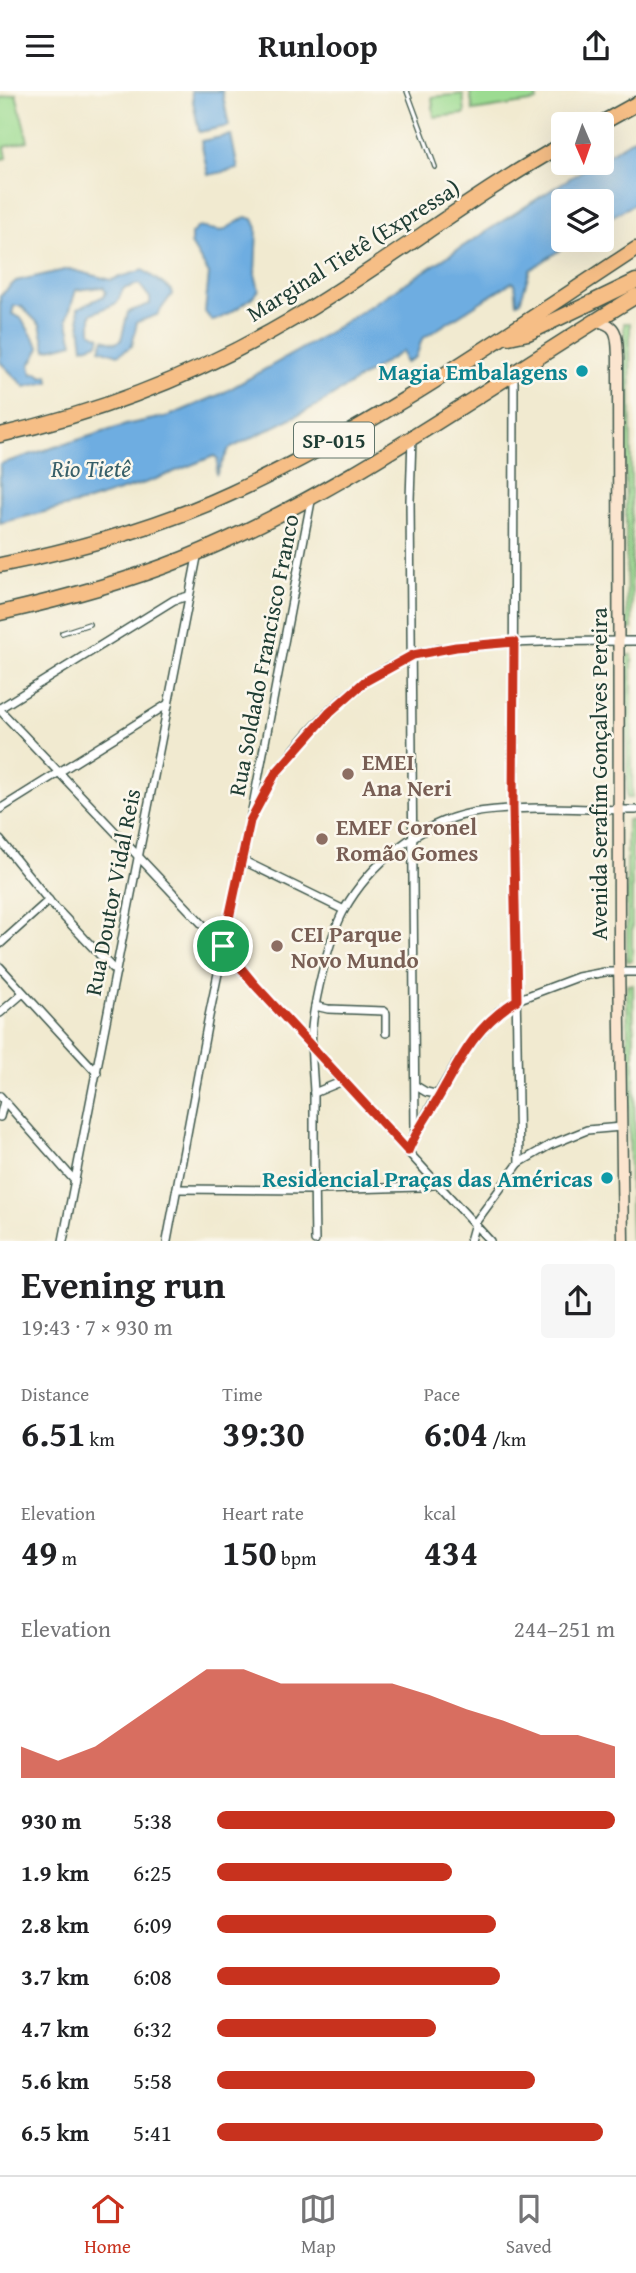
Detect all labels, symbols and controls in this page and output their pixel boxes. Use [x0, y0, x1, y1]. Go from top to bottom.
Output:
text: Runloop [258, 22, 378, 69]
icon: menu [21, 27, 59, 65]
icon: share [577, 27, 615, 65]
north arrow [551, 112, 614, 175]
map controls [551, 112, 614, 252]
street label: Marginal Tietê (Expressa) [240, 171, 466, 329]
button: layers [551, 189, 614, 252]
place label: Magia Embalagens [378, 355, 568, 388]
marker: Magia Embalagens [574, 363, 590, 379]
road number: SP-015 [294, 423, 374, 457]
water label: Rio Tietê [50, 451, 131, 486]
street label: Rua Soldado Francisco Franco [219, 511, 307, 799]
street label: Avenida Serafim Gonçalves Pereira [582, 607, 615, 941]
place label: EMEI Ana Neri [362, 745, 452, 804]
marker: EMEI Ana Neri [340, 766, 356, 782]
street label: Rua Doutor Vidal Reis [76, 786, 148, 998]
place label: EMEF Coronel Romão Gomes [336, 810, 479, 869]
marker: EMEF Coronel Romão Gomes [314, 831, 330, 847]
pin [193, 916, 253, 976]
place label: CEI Parque Novo Mundo [291, 917, 419, 976]
icon: arrive [204, 927, 242, 965]
marker: CEI Parque Novo Mundo [269, 938, 285, 954]
place label: Residencial Praças das Américas [262, 1162, 593, 1195]
marker: Residencial Praças das Américas [599, 1170, 615, 1186]
text: Evening run [21, 1256, 225, 1312]
button: share [541, 1264, 615, 1338]
text: 19:43 · 7 × 930 m [21, 1310, 173, 1343]
text: Distance [21, 1380, 89, 1408]
text: Time [222, 1380, 263, 1408]
text: Pace [424, 1380, 460, 1408]
text: 6.51 [21, 1408, 85, 1459]
text: 39:30 [222, 1408, 305, 1459]
text: 6:04 [424, 1408, 488, 1459]
text: km [85, 1425, 115, 1453]
text: /km [488, 1425, 526, 1453]
text: Elevation [21, 1499, 95, 1527]
text: Heart rate [222, 1499, 304, 1527]
text: kcal [424, 1499, 456, 1527]
text: 49 [21, 1527, 57, 1578]
text: 150 [222, 1527, 277, 1578]
text: 434 [424, 1527, 478, 1578]
text: m [57, 1544, 77, 1572]
text: bpm [277, 1544, 317, 1572]
text: Elevation [21, 1612, 111, 1645]
text: 244–251 m [514, 1612, 615, 1645]
text: 930 m [21, 1804, 82, 1837]
text: 5:38 [133, 1804, 172, 1837]
text: 1.9 km [21, 1856, 89, 1889]
text: 6:25 [133, 1856, 172, 1889]
text: 2.8 km [21, 1908, 89, 1941]
text: 6:09 [133, 1908, 172, 1941]
text: 3.7 km [21, 1960, 89, 1993]
text: 6:08 [133, 1960, 172, 1993]
text: 4.7 km [21, 2012, 89, 2045]
text: 6:32 [133, 2012, 172, 2045]
text: 5.6 km [21, 2064, 89, 2097]
text: 5:58 [133, 2064, 172, 2097]
text: 6.5 km [21, 2116, 89, 2149]
text: 5:41 [133, 2116, 172, 2149]
tab: Home [84, 2190, 131, 2260]
tab: Map [299, 2190, 337, 2260]
tab: Saved [506, 2190, 552, 2260]

